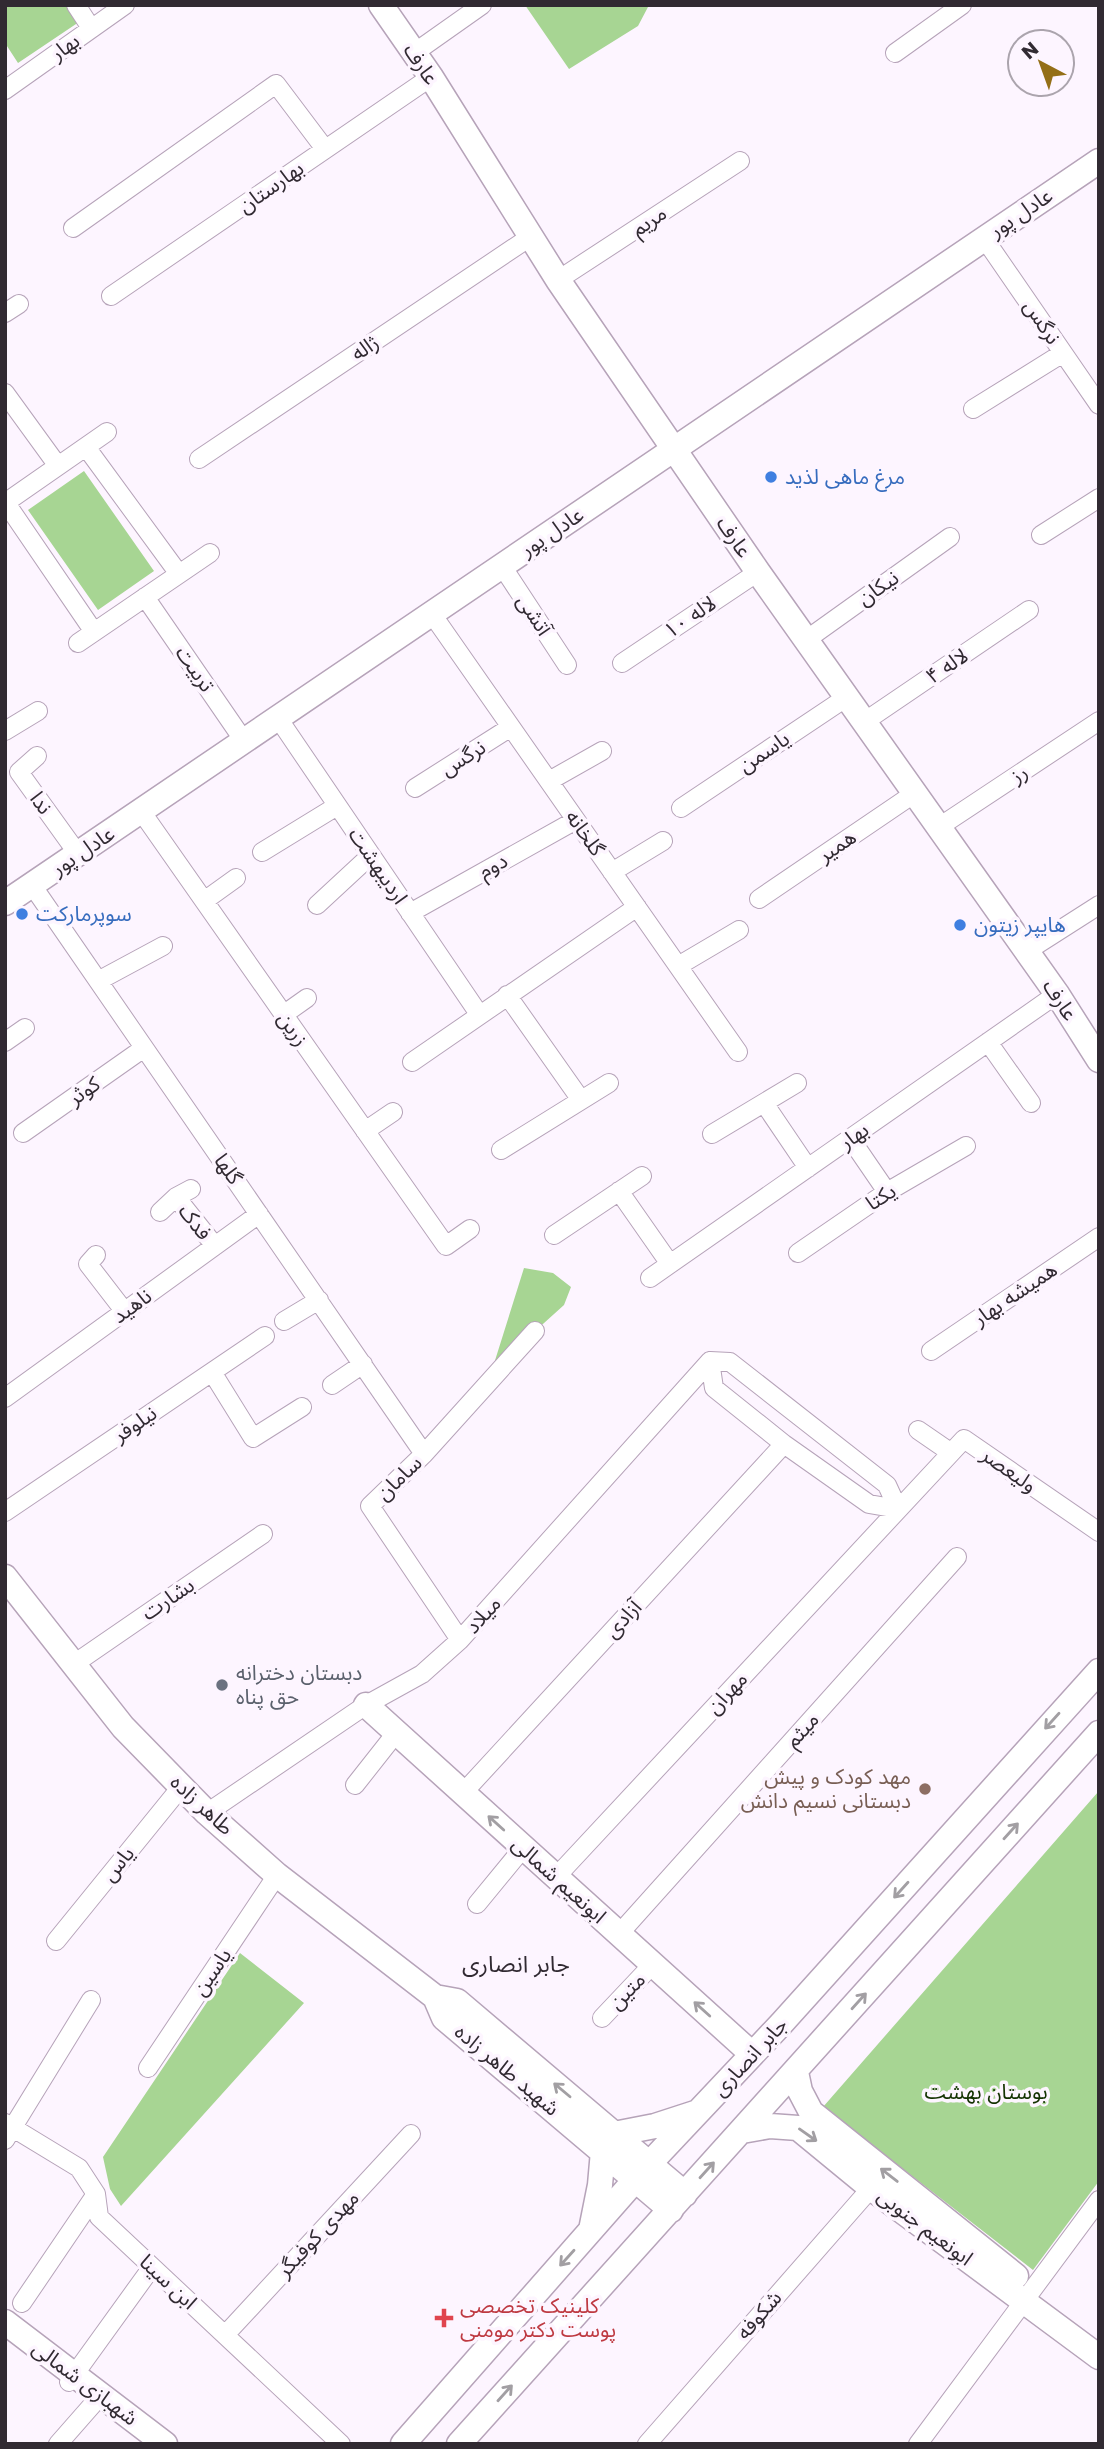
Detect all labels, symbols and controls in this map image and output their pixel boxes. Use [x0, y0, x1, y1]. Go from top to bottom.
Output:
street label: بهار [43, 26, 85, 68]
north arrow [1006, 28, 1076, 98]
text: N [1016, 36, 1044, 65]
street label: عارف [397, 37, 446, 90]
street label: بهارستان [232, 153, 309, 220]
street label: عادل پور [982, 181, 1058, 245]
street label: مریم [625, 198, 673, 244]
street label: نرگس [1017, 294, 1068, 350]
street label: ژاله [345, 328, 384, 367]
place label: مرغ ماهی لذید [785, 462, 905, 492]
marker: مرغ ماهی لذید [763, 469, 779, 485]
street label: عادل پور [513, 500, 589, 564]
street label: عارف [710, 510, 759, 563]
street label: نیکان [851, 563, 904, 612]
street label: آتشی [510, 588, 559, 642]
street label: لاله ۱۰ [658, 588, 722, 645]
street label: تربیت [169, 640, 222, 698]
street label: لاله ۴ [920, 641, 974, 690]
street label: یاسمن [732, 724, 795, 779]
street label: نرگس [435, 732, 491, 783]
street label: رز [1003, 757, 1033, 790]
street label: ندا [23, 785, 60, 820]
street label: گلخانه [559, 804, 612, 862]
street label: عادل پور [44, 819, 120, 883]
street label: اردیبهشت [342, 822, 415, 910]
street label: همیر [811, 822, 862, 869]
street label: دوم [473, 846, 514, 887]
place label: سوپرمارکت [36, 899, 132, 928]
marker: سوپرمارکت [14, 906, 30, 922]
place label: هایپر زیتون [974, 910, 1066, 939]
marker: هایپر زیتون [952, 917, 968, 933]
street label: عارف [1036, 973, 1085, 1026]
street label: زرین [271, 1005, 316, 1052]
street label: کوثر [61, 1069, 106, 1113]
street label: بهار [832, 1115, 874, 1157]
street label: گلها [207, 1147, 250, 1190]
street label: یکتا [860, 1176, 902, 1217]
street label: فدک [172, 1197, 219, 1246]
street label: همیشه بهار [966, 1255, 1063, 1333]
street label: ناهید [106, 1281, 158, 1330]
street label: نیلوفر [106, 1398, 162, 1449]
street label: ولیعصر [975, 1439, 1043, 1499]
street label: سامان [369, 1448, 428, 1507]
street label: بشارت [135, 1570, 200, 1627]
street label: میلاد [458, 1590, 507, 1640]
street label: آزادی [597, 1592, 649, 1644]
place label: دبستان دخترانه حق پناه [236, 1658, 362, 1711]
street label: مهران [699, 1665, 754, 1720]
marker: دبستان دخترانه حق پناه [214, 1677, 230, 1693]
street label: میثم [778, 1706, 826, 1754]
one-way arrow [1044, 1712, 1061, 1729]
place label: مهد کودک و پیش دبستانی نسیم دانش [741, 1762, 911, 1816]
street label: طاهر زاده [164, 1768, 240, 1842]
marker: مهد کودک و پیش دبستانی نسیم دانش [917, 1781, 933, 1797]
one-way arrow [488, 1815, 506, 1831]
one-way arrow [1003, 1822, 1019, 1840]
street label: ابونعیم شمالی [505, 1829, 613, 1931]
street label: یاس [94, 1840, 141, 1887]
one-way arrow [892, 1881, 909, 1898]
street label: یاسین [185, 1942, 238, 2001]
district label: جابر انصاری [462, 1948, 570, 1980]
street label: متین [602, 1965, 652, 2016]
one-way arrow [851, 1992, 867, 2010]
one-way arrow [694, 2000, 711, 2017]
street label: جابر انصاری [705, 2011, 794, 2103]
street label: شهید طاهر زاده [449, 2017, 566, 2122]
park label: بوستان بهشت [924, 2077, 1048, 2106]
one-way arrow [554, 2082, 572, 2098]
one-way arrow [798, 2128, 817, 2142]
one-way arrow [699, 2161, 715, 2179]
one-way arrow [881, 2167, 899, 2182]
street label: ابونعیم جنوبی [871, 2181, 979, 2273]
street label: مهدی کوفیگر [269, 2184, 365, 2284]
street label: ابن سینا [133, 2247, 204, 2316]
one-way arrow [559, 2249, 575, 2267]
street label: شکوفه [729, 2284, 788, 2346]
place label: کلینیک تخصصی پوست دکتر مومنی [460, 2291, 616, 2344]
marker: کلینیک تخصصی پوست دکتر مومنی [434, 2308, 454, 2328]
street label: شهبازی شمالی [27, 2333, 144, 2432]
one-way arrow [497, 2384, 513, 2402]

